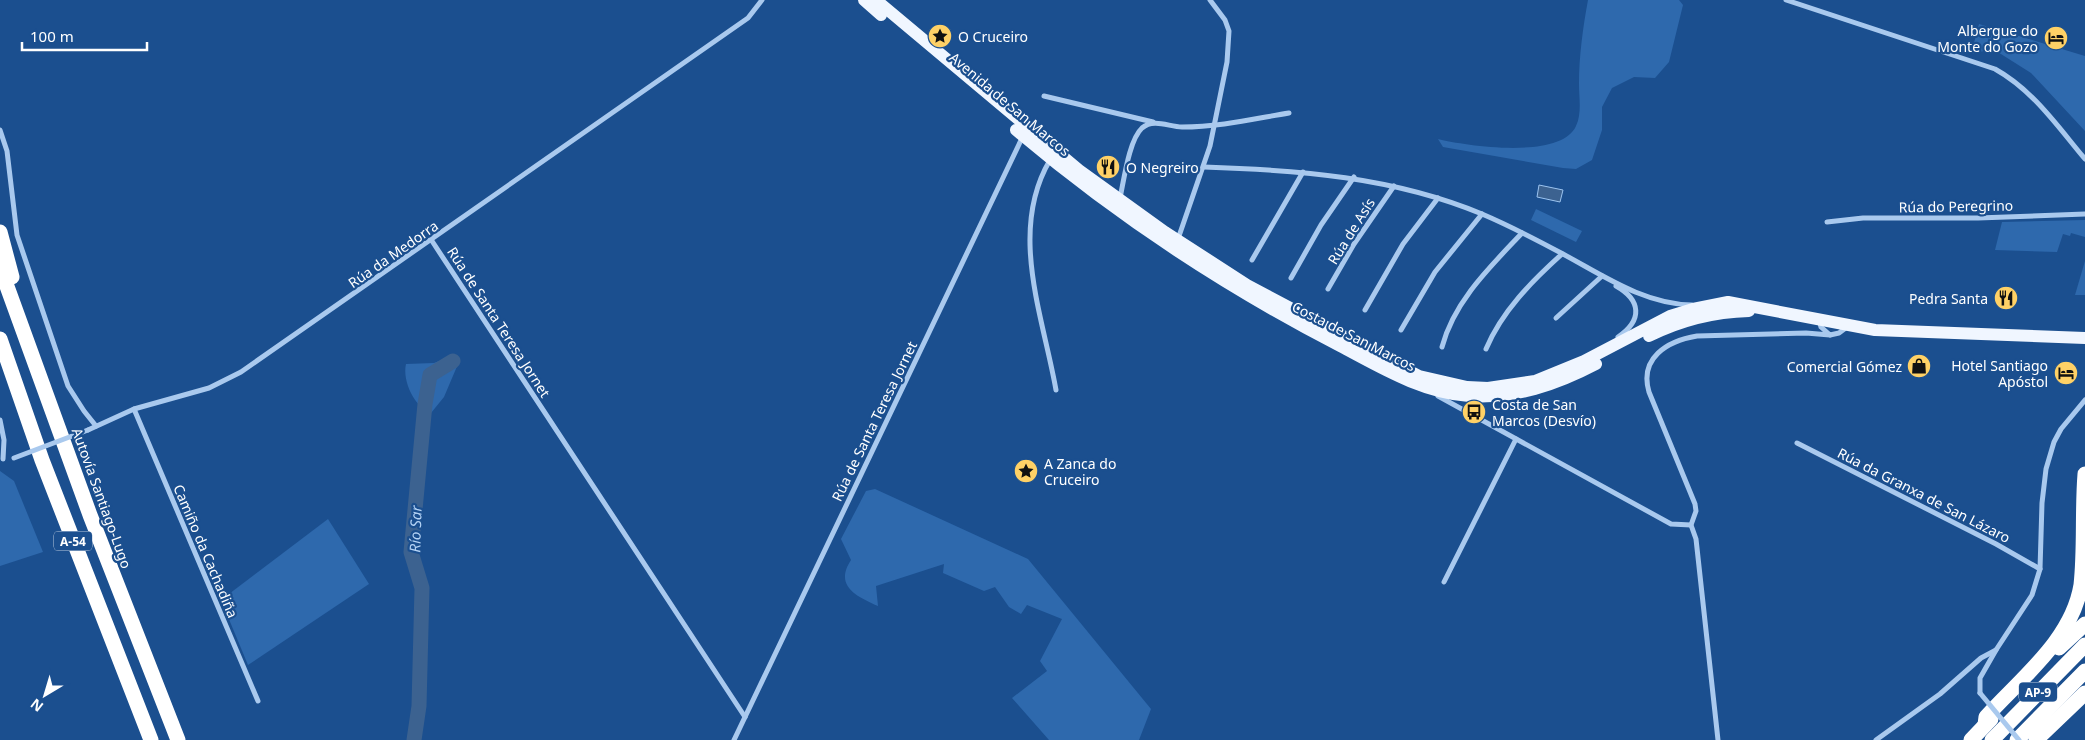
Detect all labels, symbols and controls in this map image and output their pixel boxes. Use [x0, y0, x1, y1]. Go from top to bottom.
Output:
scale bar [22, 20, 148, 52]
place label: Albergue do Monte do Gozo [1937, 21, 2038, 56]
place icon: O Cruceiro [927, 23, 953, 49]
hotel icon: Albergue do Monte do Gozo [2043, 25, 2069, 51]
text: 100 m [30, 26, 74, 46]
place label: O Cruceiro [958, 27, 1028, 46]
street label: Avenida de San Marcos [946, 48, 1075, 160]
restaurant icon: O Negreiro [1095, 154, 1121, 180]
place label: O Negreiro [1126, 158, 1199, 177]
street label: Rúa de Asís [1323, 194, 1379, 268]
street label: Rúa do Peregrino [1899, 196, 2013, 216]
street label: Rúa da Medorra [344, 216, 442, 292]
street label: Rúa de Santa Teresa Jornet [443, 243, 555, 401]
restaurant icon: Pedra Santa [1993, 285, 2019, 311]
place label: Pedra Santa [1909, 289, 1988, 308]
street label: Costa de San Marcos [1289, 297, 1419, 376]
street label: Rúa de Santa Teresa Jornet [827, 338, 921, 504]
shop icon: Comercial Gómez [1906, 353, 1932, 379]
place label: Hotel Santiago Apóstol [1951, 356, 2048, 391]
place label: Comercial Gómez [1787, 357, 1902, 376]
hotel icon: Hotel Santiago Apóstol [2053, 360, 2079, 386]
place label: Costa de San Marcos (Desvío) [1492, 395, 1596, 430]
bus stop icon: Costa de San Marcos (Desvío) [1461, 399, 1487, 425]
street label: Autovía Santiago-Lugo [68, 425, 136, 571]
street label: Rúa da Granxa de San Lázaro [1834, 443, 2014, 547]
place label: A Zanca do Cruceiro [1044, 454, 1116, 489]
place icon: A Zanca do Cruceiro [1013, 458, 1039, 484]
street label: Camiño da Cachadiña [169, 482, 243, 620]
water label: Río Sar [404, 504, 426, 553]
road number: A-54 [54, 532, 92, 550]
north arrow [20, 670, 70, 720]
road number: AP-9 [2019, 682, 2057, 702]
text: N [26, 695, 47, 717]

